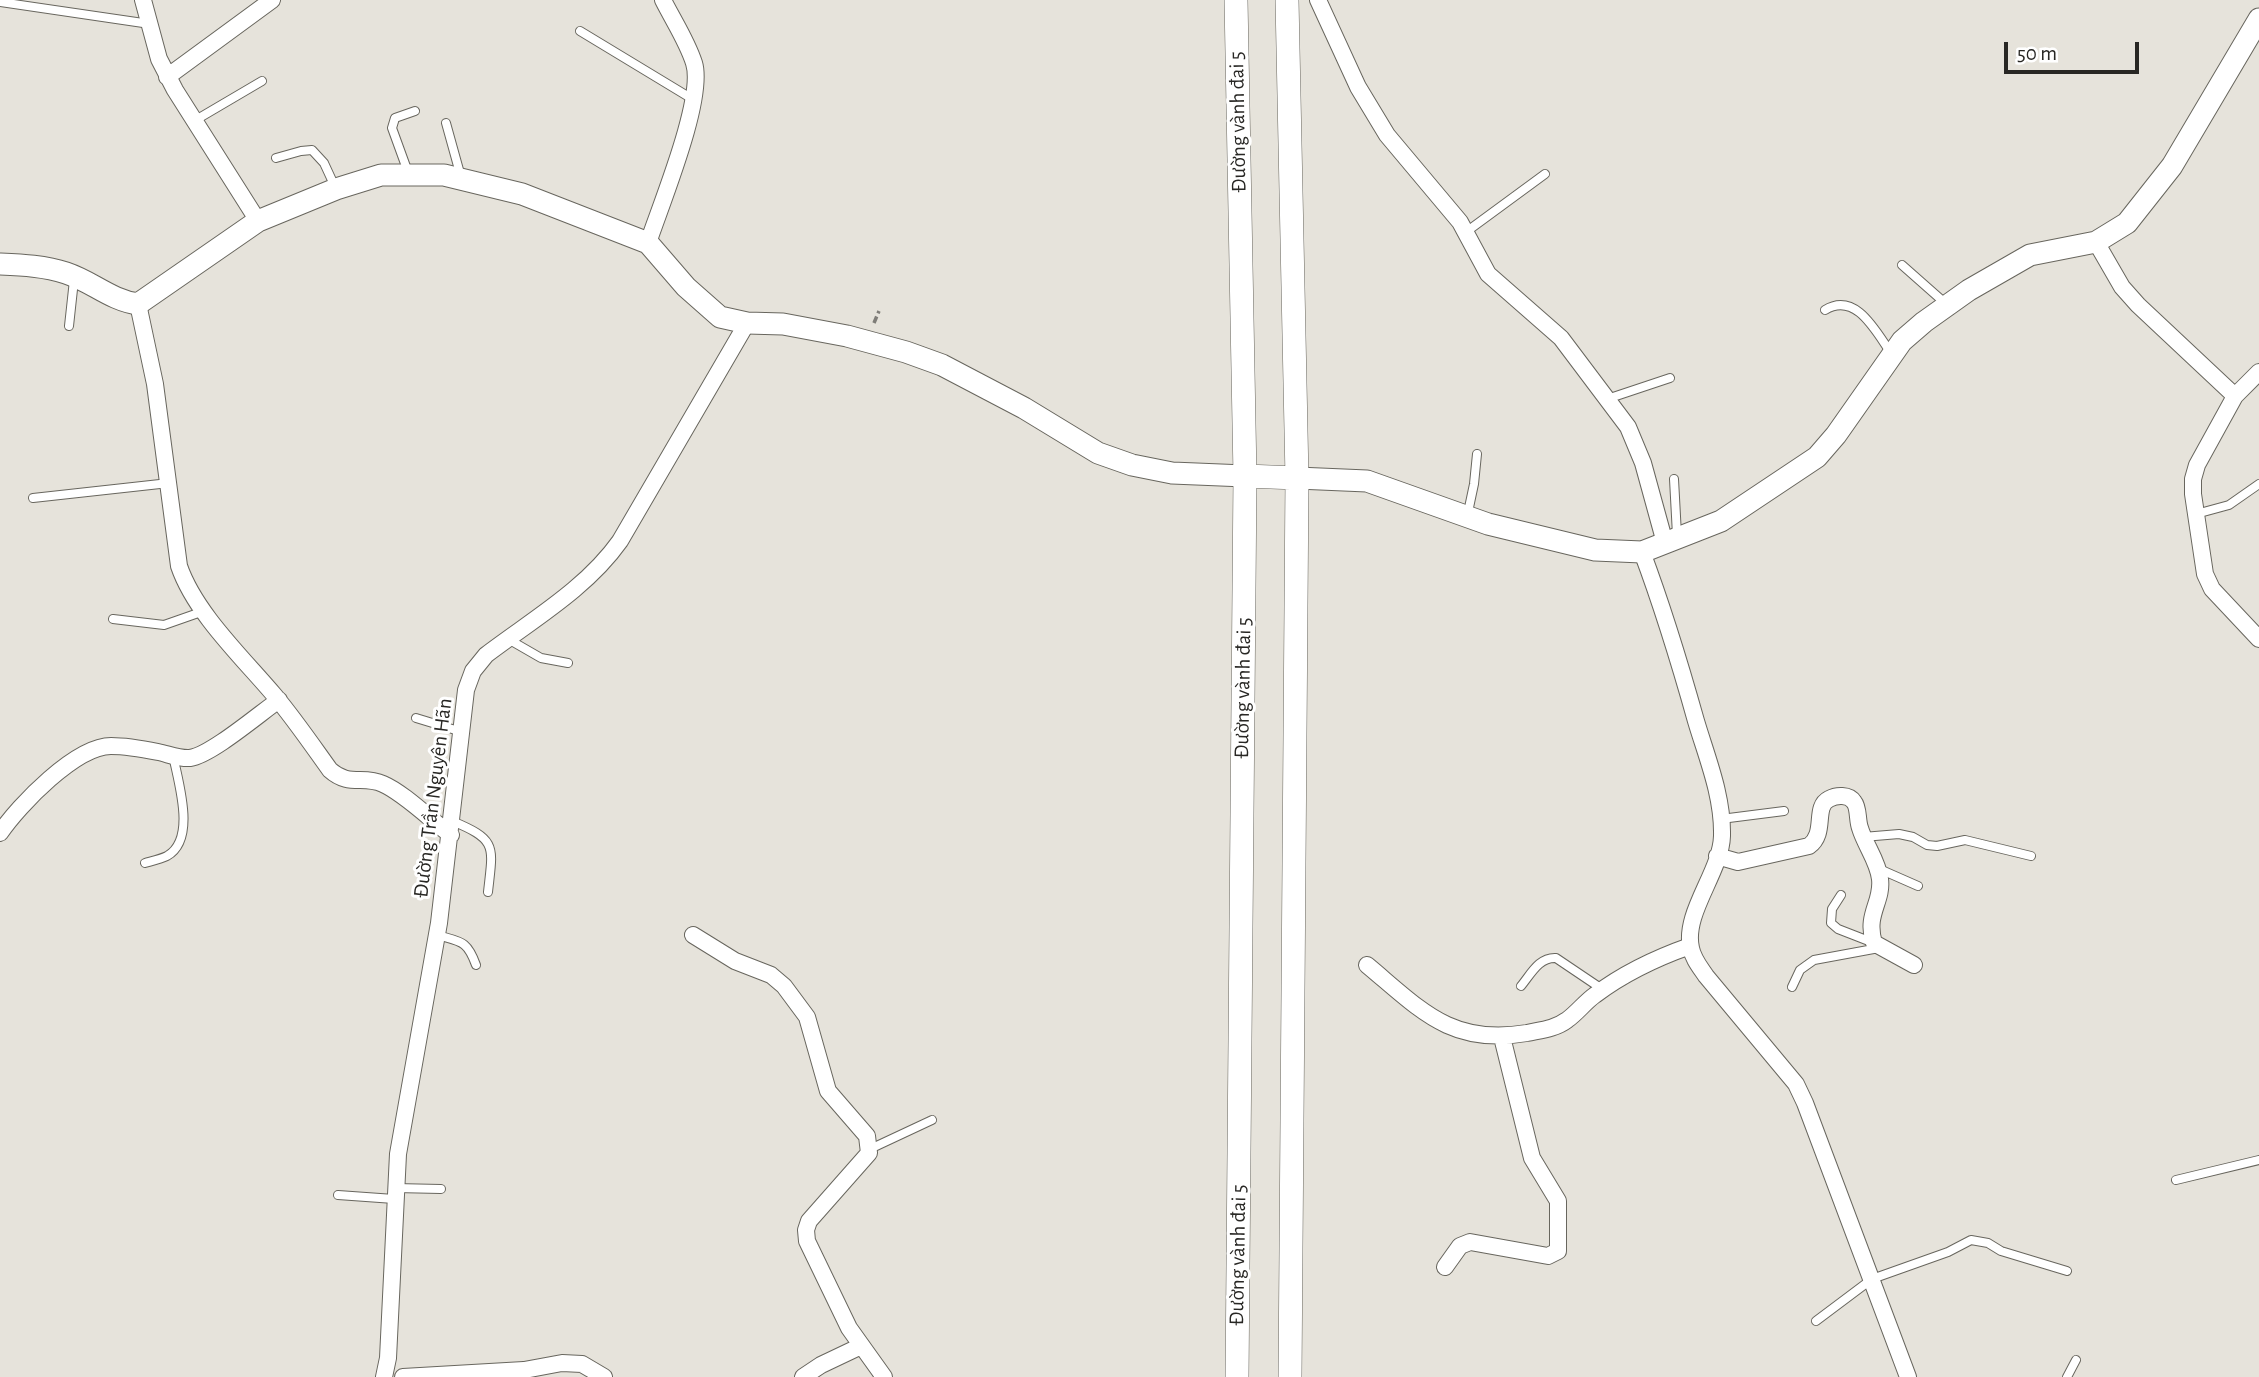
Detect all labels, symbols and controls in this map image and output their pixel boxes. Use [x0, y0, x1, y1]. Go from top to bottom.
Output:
scale bar [2007, 28, 2142, 72]
text: 50 m [2017, 43, 2057, 64]
street label: Đường vành đai 5 [1224, 51, 1252, 193]
street label: Đường vành đai 5 [1229, 617, 1257, 759]
street label: Đường Trần Nguyên Hãn [408, 697, 458, 899]
street label: Đường vành đai 5 [1224, 1184, 1252, 1326]

